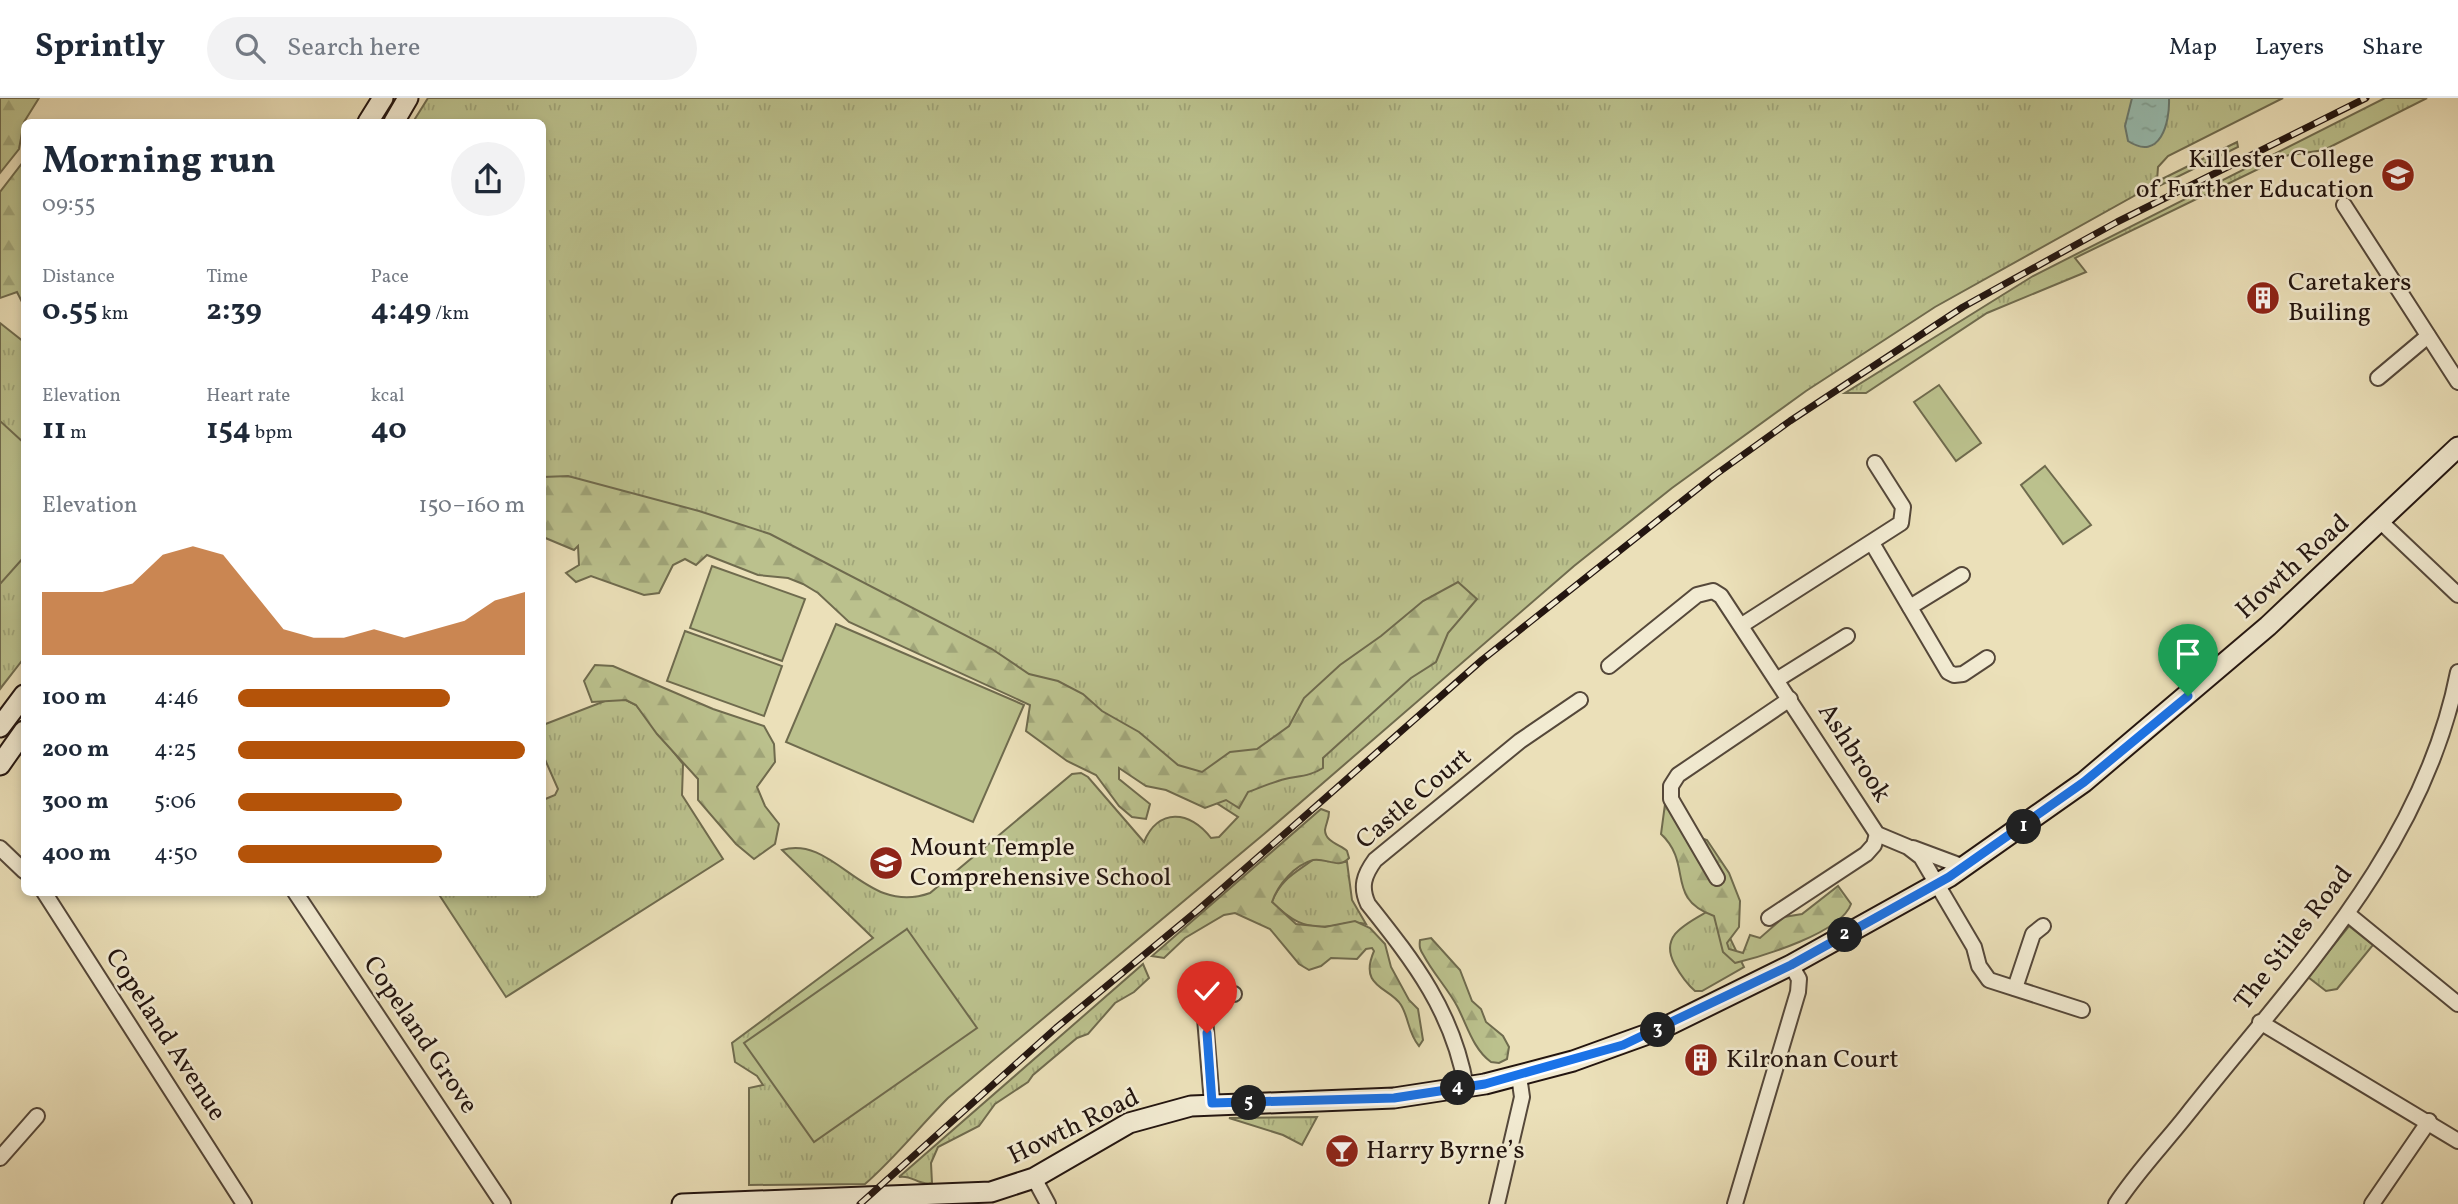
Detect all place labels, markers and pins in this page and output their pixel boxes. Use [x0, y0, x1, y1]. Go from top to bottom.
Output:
place label: Killester College of Further Education [2136, 142, 2374, 208]
school or university icon: Killester College of Further Education [2379, 156, 2417, 194]
place label: Caretakers Builing [2288, 265, 2411, 331]
building icon: Caretakers Builing [2244, 279, 2282, 317]
pin [2158, 624, 2218, 696]
pin: 1 [2007, 810, 2042, 844]
place label: Mount Temple Comprehensive School [910, 830, 1171, 896]
school or university icon: Mount Temple Comprehensive School [867, 844, 905, 882]
pin: 2 [1828, 918, 1862, 952]
pin [1177, 961, 1237, 1033]
pin: 3 [1640, 1012, 1676, 1048]
building icon: Kilronan Court [1682, 1041, 1720, 1079]
place label: Kilronan Court [1726, 1042, 1899, 1078]
pin: 4 [1440, 1070, 1476, 1105]
pin: 5 [1232, 1086, 1266, 1121]
bar icon: Harry Byrne’s [1323, 1132, 1361, 1170]
place label: Harry Byrne’s [1366, 1133, 1525, 1169]

